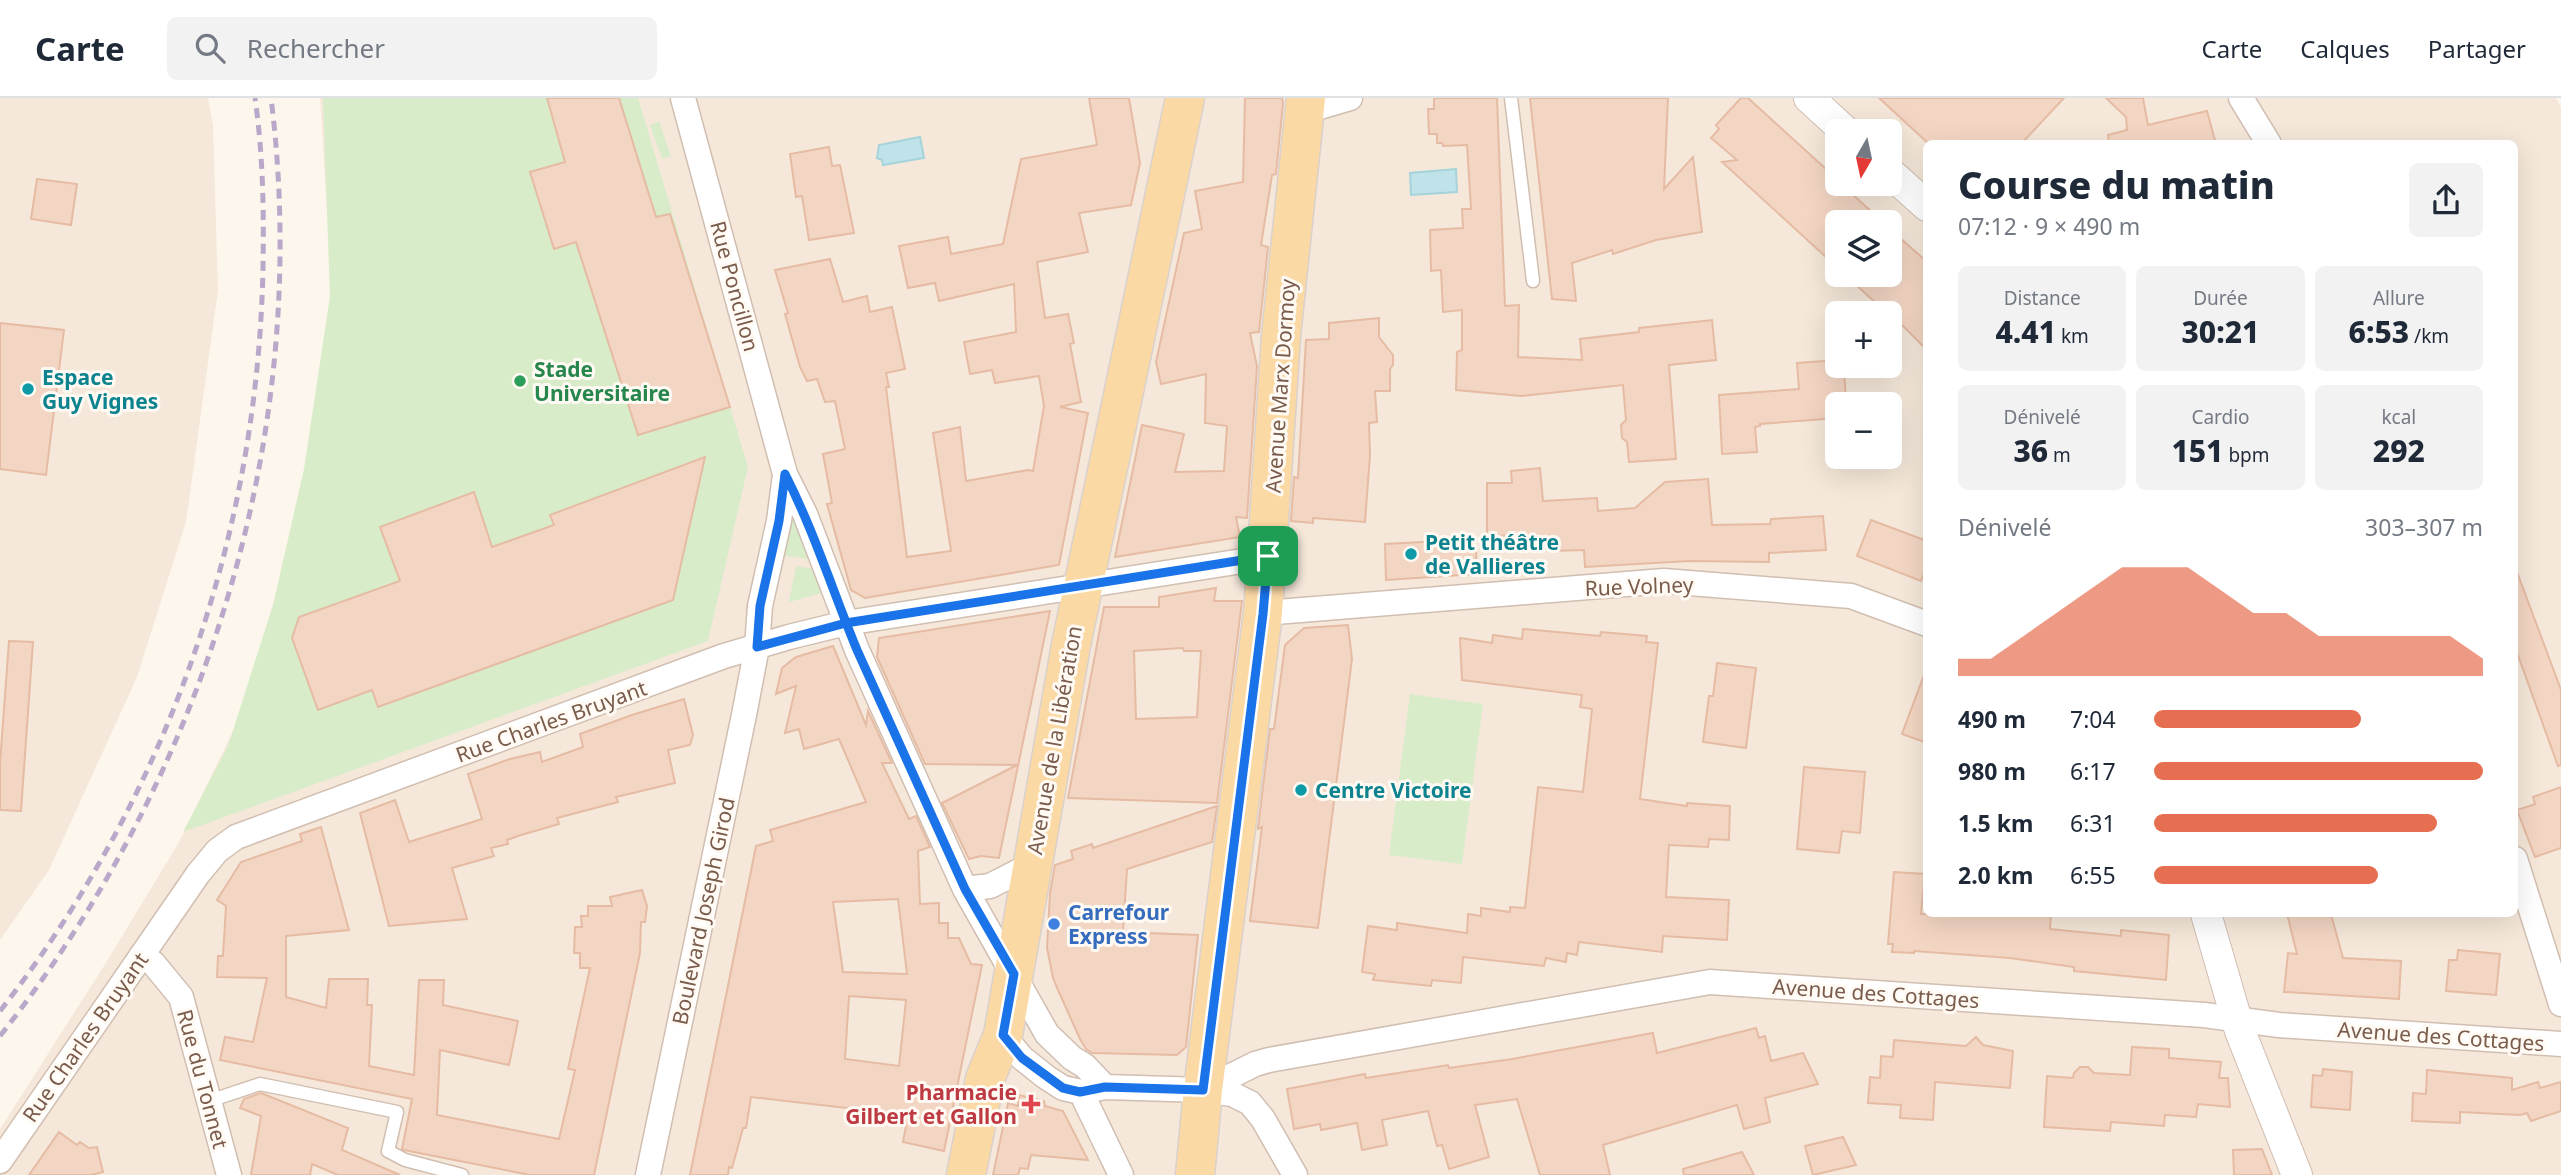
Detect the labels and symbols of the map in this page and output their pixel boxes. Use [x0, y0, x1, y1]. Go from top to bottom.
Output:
north arrow [1825, 119, 1902, 196]
street label: Rue Poncillon [704, 218, 766, 354]
street label: Avenue Marx Dormoy [1259, 278, 1301, 494]
place label: Stade Universitaire [534, 355, 670, 407]
place label: Espace Guy Vignes [42, 363, 158, 415]
marker: Stade Universitaire [512, 373, 528, 389]
marker: Espace Guy Vignes [20, 381, 36, 397]
pin [1238, 526, 1298, 586]
place label: Petit théâtre de Vallieres [1425, 528, 1559, 580]
marker: Petit théâtre de Vallieres [1403, 546, 1419, 562]
street label: Rue Volney [1584, 570, 1694, 602]
street label: Avenue de la Libération [1020, 623, 1088, 857]
street label: Rue Charles Bruyant [452, 673, 651, 769]
place label: Centre Victoire [1315, 776, 1472, 804]
marker: Centre Victoire [1293, 782, 1309, 798]
street label: Boulevard Joseph Girod [665, 795, 741, 1027]
place label: Carrefour Express [1068, 898, 1170, 950]
marker: Carrefour Express [1046, 916, 1062, 932]
street label: Rue Charles Bruyant [16, 946, 154, 1127]
street label: Avenue des Cottages [1772, 972, 1980, 1014]
street label: Rue du Tonnet [171, 1006, 235, 1152]
street label: Avenue des Cottages [2337, 1015, 2545, 1057]
place label: Pharmacie Gilbert et Gallon [845, 1078, 1017, 1130]
marker: Pharmacie Gilbert et Gallon [1023, 1096, 1039, 1112]

